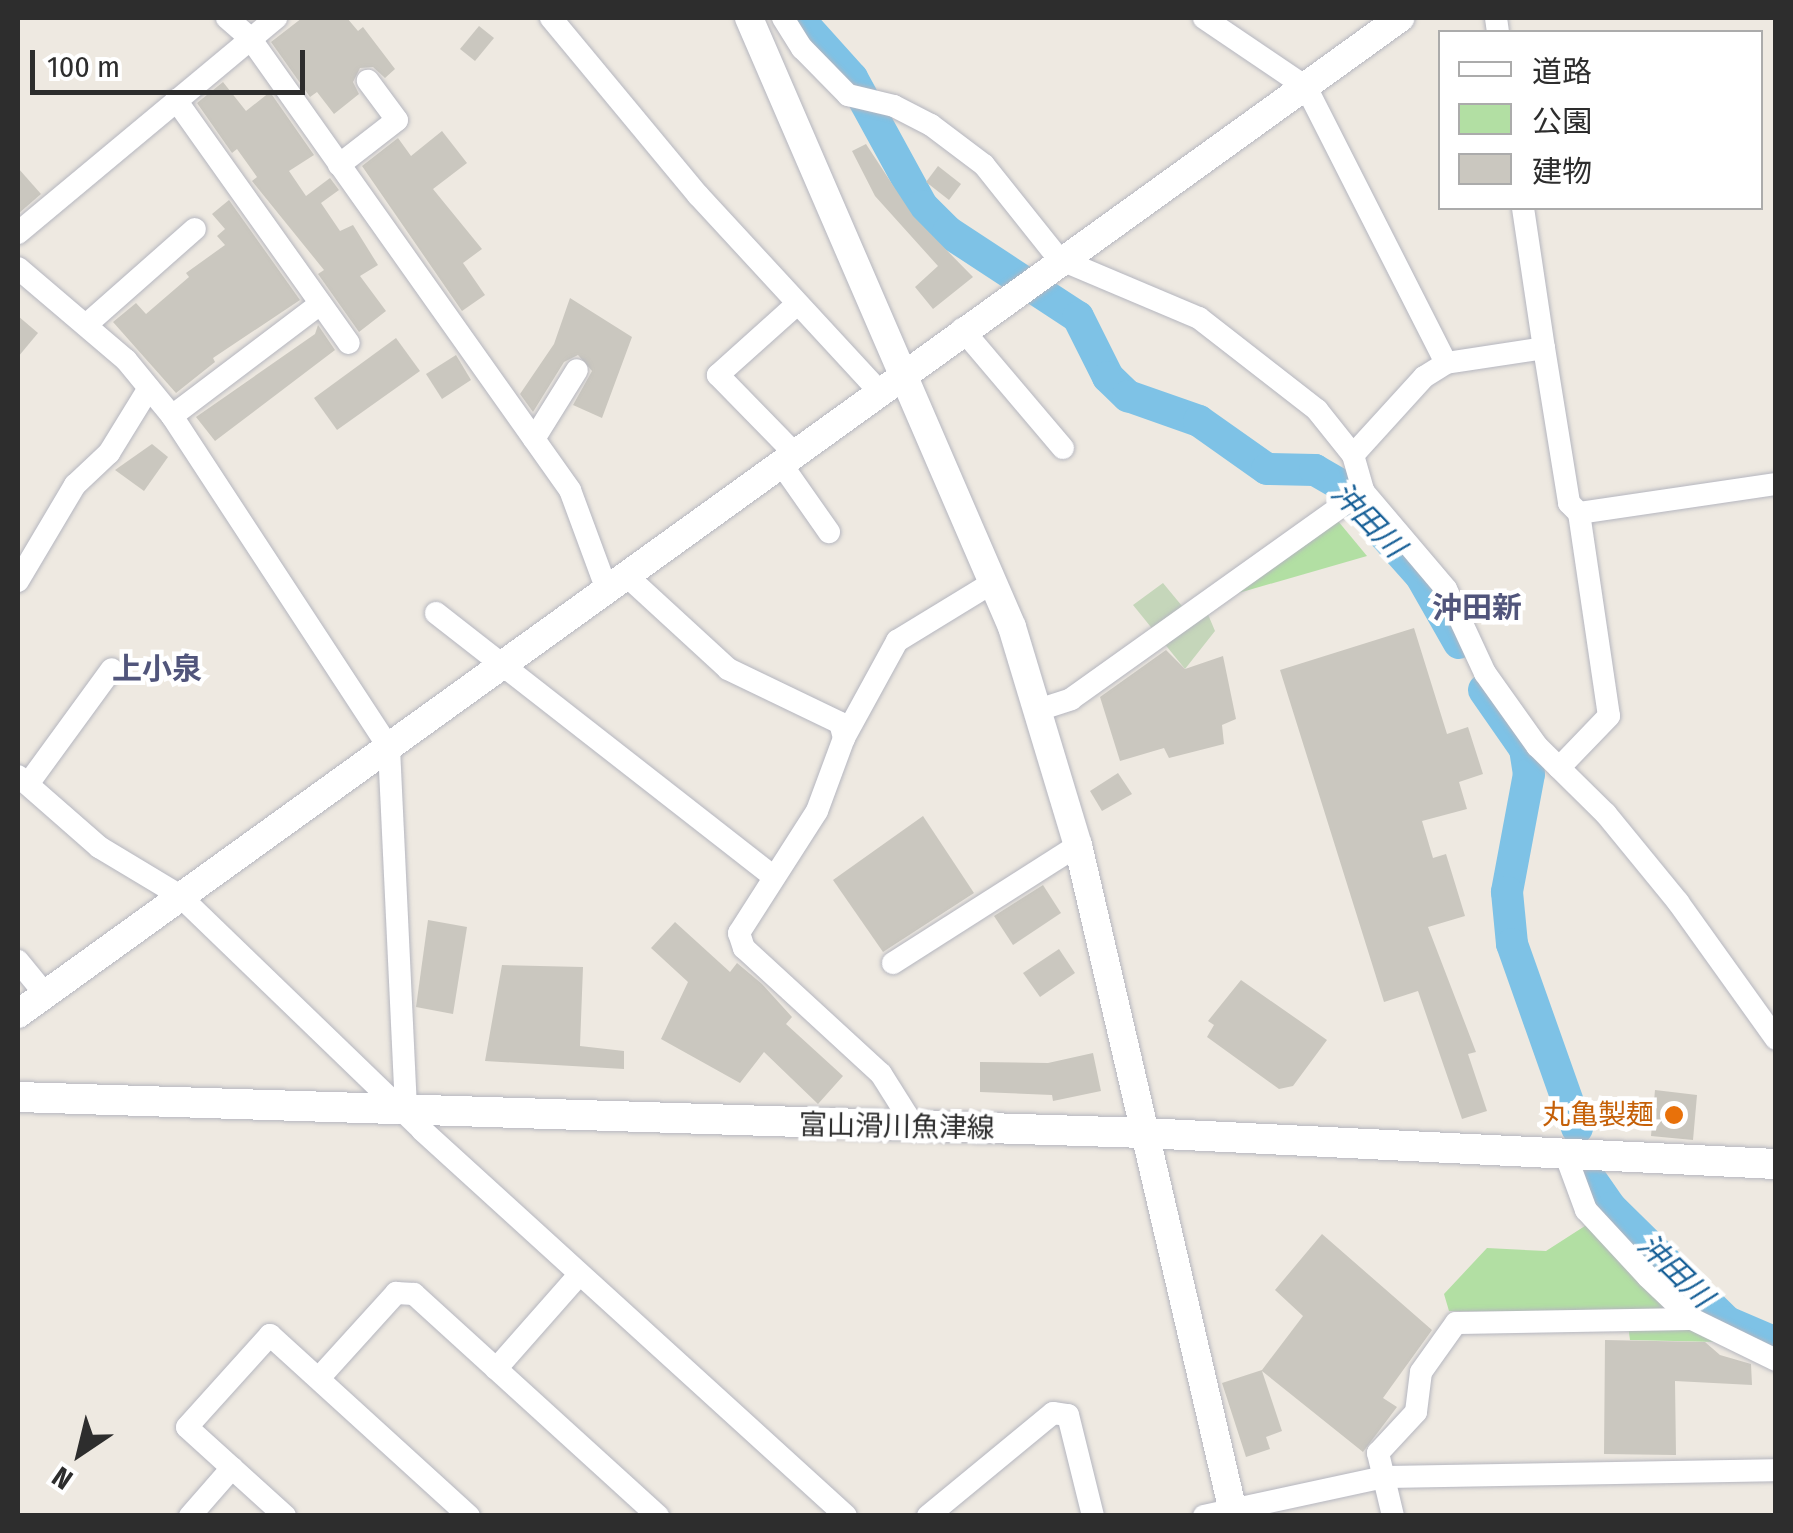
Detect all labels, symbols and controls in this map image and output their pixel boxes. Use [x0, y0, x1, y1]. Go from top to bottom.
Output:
scale bar [35, 30, 310, 92]
legend [1438, 30, 1763, 210]
text: 100 m [47, 49, 120, 85]
text: 道路 [1532, 54, 1592, 90]
text: 公園 [1532, 104, 1592, 140]
text: 建物 [1532, 154, 1592, 190]
water label: 沖田川 [1324, 475, 1412, 565]
district label: 沖田新 [1432, 590, 1522, 626]
district label: 上小泉 [112, 651, 202, 687]
place label: 丸亀製麺 [1542, 1098, 1654, 1132]
marker: 丸亀製麺 [1663, 1104, 1685, 1126]
street label: 富山滑川魚津線 [799, 1108, 995, 1146]
water label: 沖田川 [1630, 1227, 1720, 1315]
north arrow [30, 1403, 130, 1503]
text: N [46, 1460, 79, 1496]

